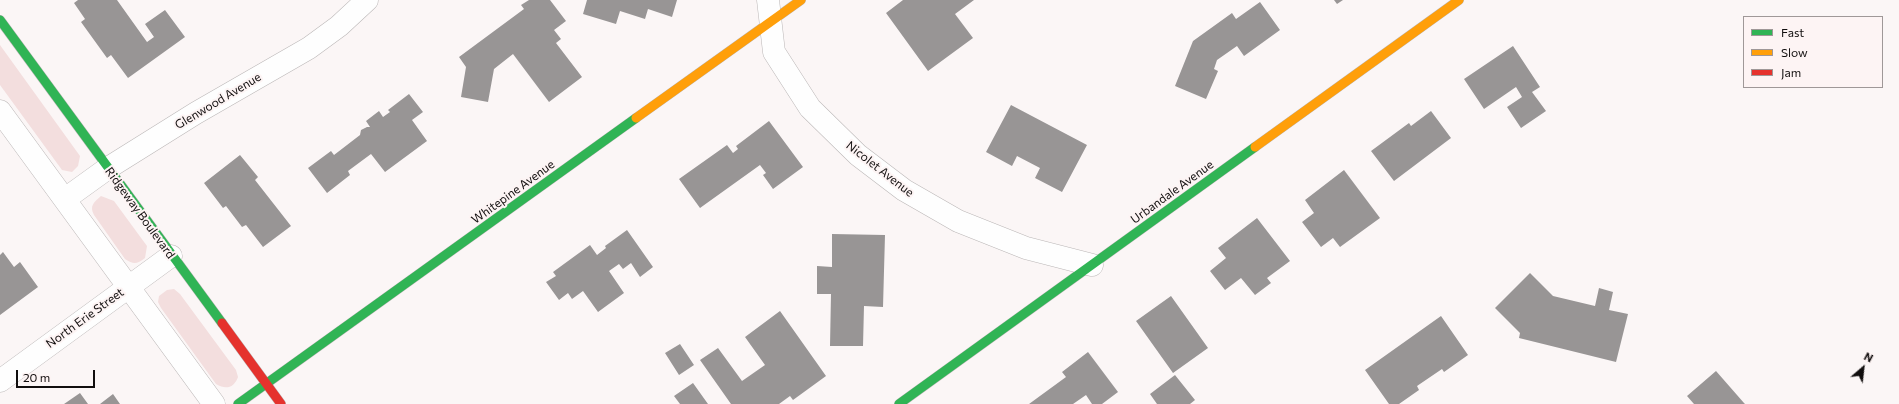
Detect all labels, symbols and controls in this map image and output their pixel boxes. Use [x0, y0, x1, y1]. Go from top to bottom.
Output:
legend [1743, 16, 1883, 88]
text: Fast [1781, 25, 1804, 39]
text: Slow [1781, 45, 1808, 59]
text: Jam [1781, 65, 1801, 79]
street label: Glenwood Avenue [172, 70, 264, 132]
street label: Nicolet Avenue [843, 138, 917, 200]
street label: Whitepine Avenue [469, 157, 557, 227]
street label: Urbandale Avenue [1128, 157, 1216, 227]
street label: Ridgeway Boulevard [102, 165, 178, 261]
street label: North Erie Street [43, 285, 127, 351]
north arrow [1843, 348, 1883, 388]
text: N [1862, 349, 1876, 365]
scale bar [18, 362, 97, 388]
text: 20 m [23, 370, 50, 384]

